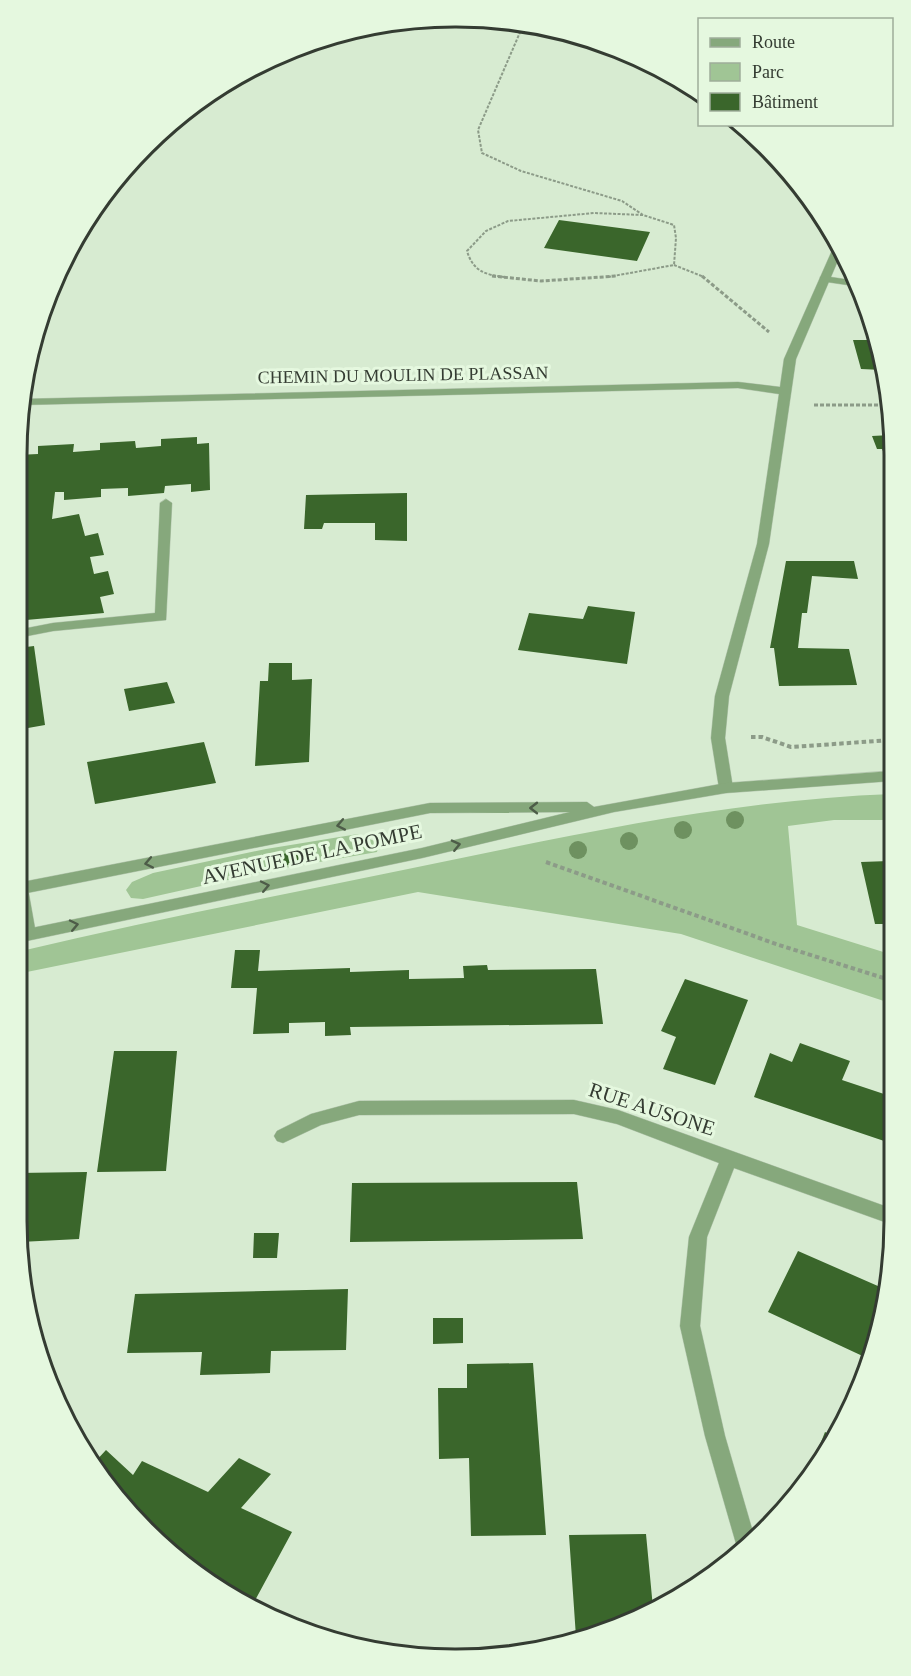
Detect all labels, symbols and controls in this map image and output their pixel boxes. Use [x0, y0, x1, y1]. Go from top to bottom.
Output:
legend [698, 18, 893, 126]
text: Route [752, 32, 795, 52]
text: Parc [752, 62, 784, 82]
text: Bâtiment [752, 92, 818, 112]
street label: CHEMIN DU MOULIN DE PLASSAN [257, 362, 549, 388]
one-way arrow [530, 802, 539, 814]
one-way arrow [336, 818, 346, 831]
street label: AVENUE DE LA POMPE [200, 819, 424, 889]
one-way arrow [451, 840, 461, 853]
one-way arrow [145, 855, 155, 868]
one-way arrow [260, 880, 270, 893]
one-way arrow [69, 919, 79, 932]
street label: RUE AUSONE [586, 1077, 718, 1141]

